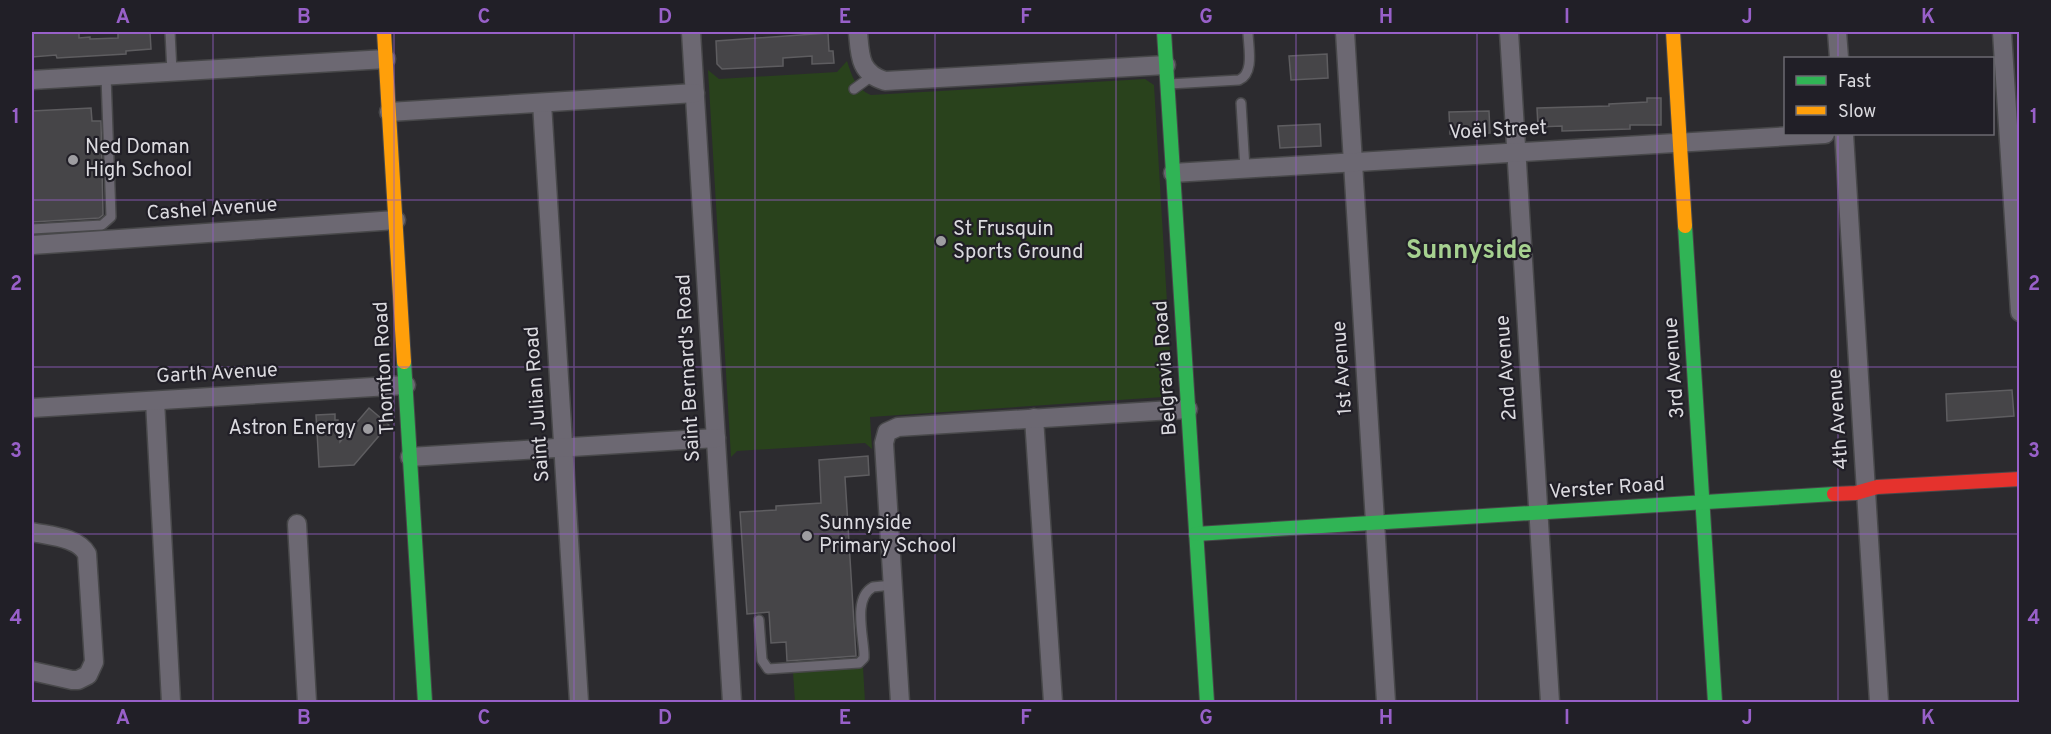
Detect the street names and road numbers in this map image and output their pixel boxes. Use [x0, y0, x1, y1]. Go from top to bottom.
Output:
street label: Voël Street [1448, 115, 1548, 147]
street label: Cashel Avenue [146, 192, 278, 228]
street label: Saint Bernard's Road [671, 273, 707, 463]
street label: Belgravia Road [1148, 300, 1184, 436]
street label: Thornton Road [369, 301, 401, 435]
street label: 2nd Avenue [1490, 314, 1524, 422]
street label: 3rd Avenue [1658, 317, 1692, 419]
street label: 1st Avenue [1327, 320, 1359, 416]
street label: Saint Julian Road [520, 325, 556, 483]
street label: Garth Avenue [155, 358, 279, 390]
street label: 4th Avenue [1822, 367, 1856, 471]
street label: Verster Road [1548, 472, 1666, 506]

